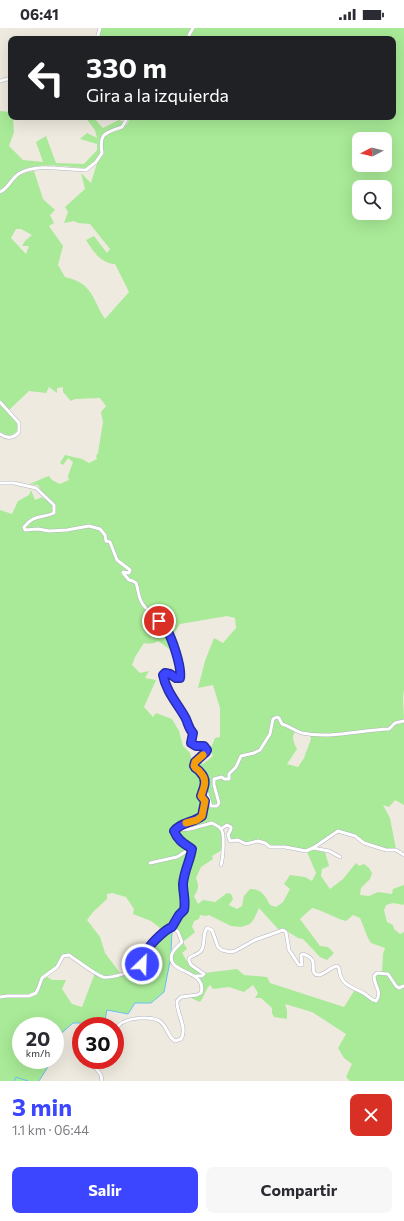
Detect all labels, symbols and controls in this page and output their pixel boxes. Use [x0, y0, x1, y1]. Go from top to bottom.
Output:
text: 06:41 [20, 5, 59, 23]
text: 330 m [86, 50, 167, 84]
icon: left [20, 52, 72, 104]
text: Gira a la izquierda [86, 84, 229, 106]
north arrow [352, 132, 392, 172]
map controls [352, 132, 392, 220]
button: search [352, 180, 392, 220]
pin [142, 604, 176, 638]
icon: arrive [148, 610, 170, 632]
position arrow [121, 943, 163, 985]
speed limit sign: 30 [72, 1017, 124, 1069]
text: 20 [26, 1026, 50, 1050]
text: km/h [26, 1047, 50, 1059]
text: 3 min [12, 1092, 72, 1121]
button: close [350, 1094, 392, 1136]
text: 1.1 km · 06:44 [12, 1122, 89, 1138]
button: Salir [12, 1167, 198, 1213]
button: Compartir [206, 1167, 392, 1213]

